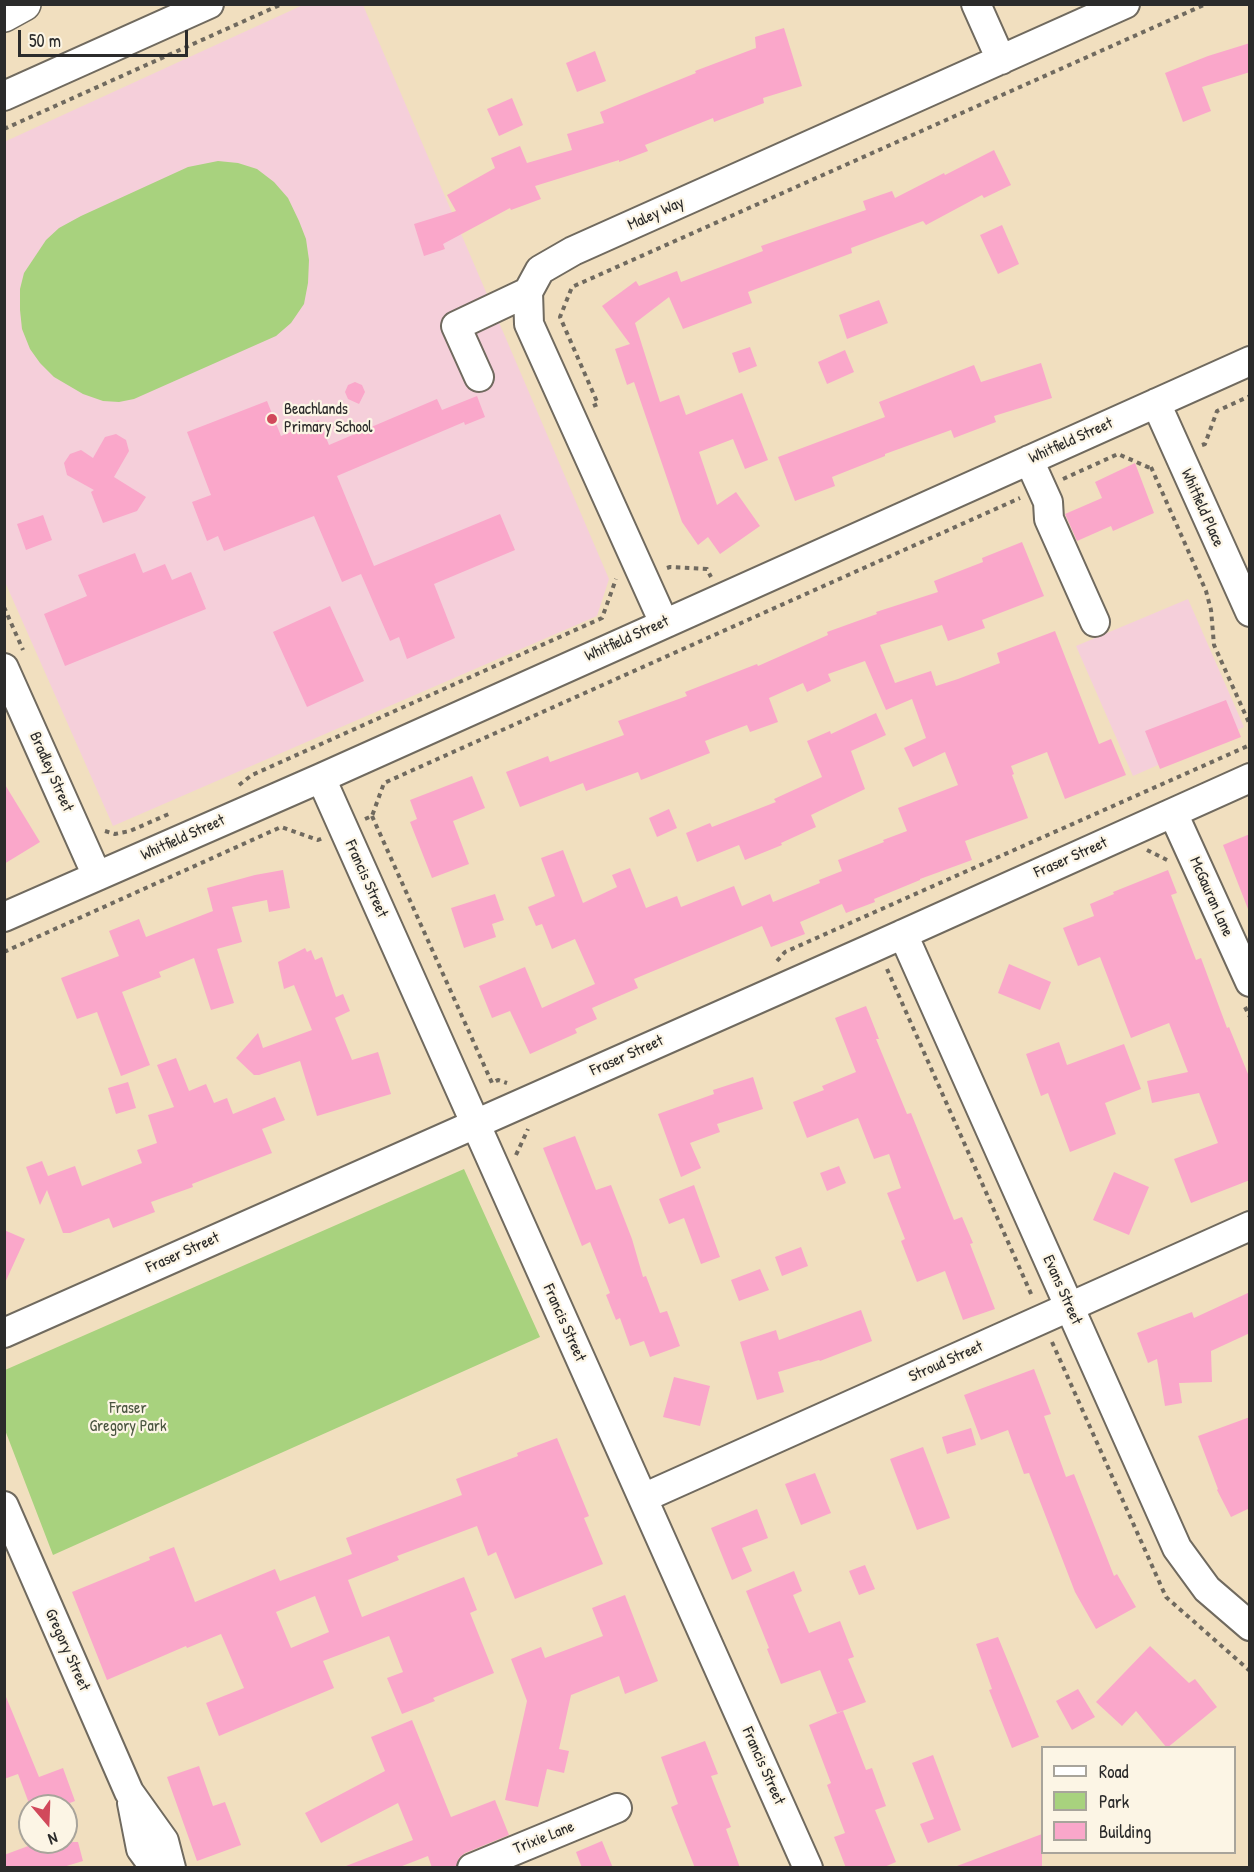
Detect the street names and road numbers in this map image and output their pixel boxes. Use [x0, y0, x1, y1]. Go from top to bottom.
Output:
street label: Maley Way [625, 193, 687, 235]
street label: Whitfield Street [1026, 414, 1116, 468]
street label: Whitfield Place [1176, 466, 1228, 550]
street label: Whitfield Street [582, 612, 672, 666]
street label: Bradley Street [25, 729, 77, 815]
street label: Whitfield Street [138, 811, 228, 865]
street label: Fraser Street [1031, 833, 1111, 883]
street label: Francis Street [340, 837, 392, 921]
street label: McGauran Lane [1185, 854, 1237, 940]
street label: Fraser Street [587, 1031, 667, 1081]
street label: Fraser Street [143, 1228, 223, 1278]
street label: Evans Street [1038, 1252, 1086, 1328]
street label: Francis Street [538, 1281, 590, 1365]
street label: Stroud Street [906, 1337, 986, 1387]
street label: Gregory Street [40, 1606, 94, 1694]
street label: Francis Street [737, 1724, 789, 1808]
street label: Trixie Lane [511, 1817, 577, 1859]

